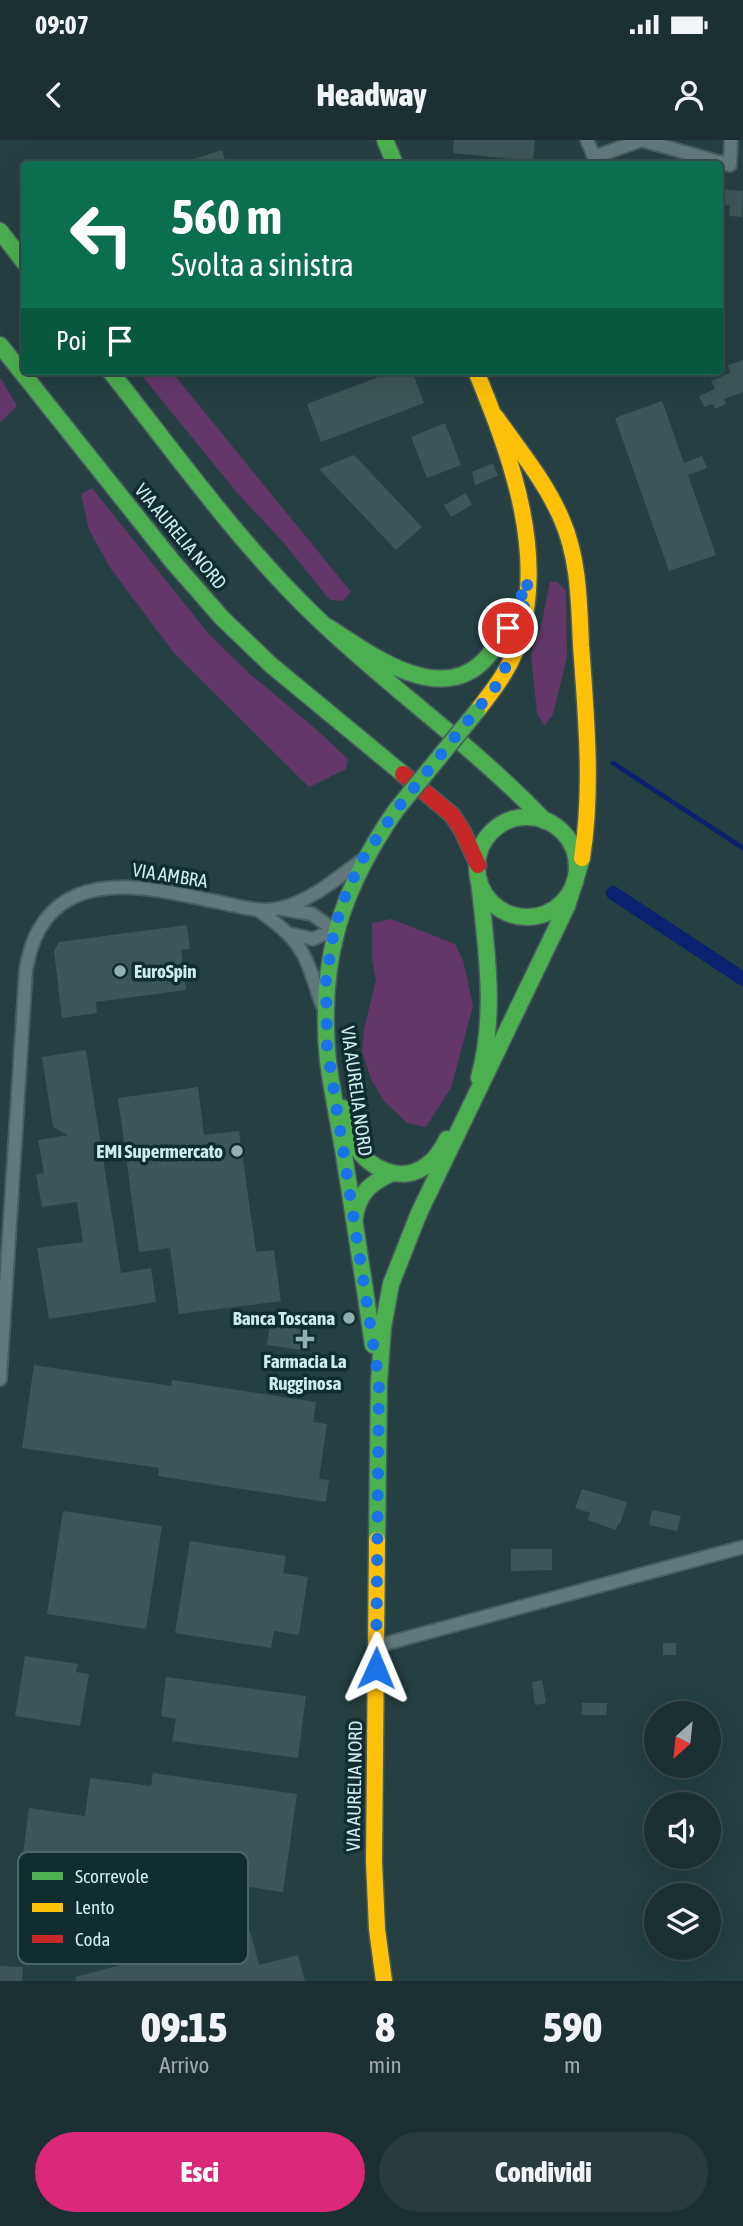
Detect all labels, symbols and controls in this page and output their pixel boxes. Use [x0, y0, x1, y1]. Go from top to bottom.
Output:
text: 09:07 [35, 10, 89, 40]
icon: back [35, 76, 73, 114]
text: Headway [316, 76, 427, 113]
icon: person [670, 76, 708, 114]
text: 560 m [171, 188, 282, 244]
icon: left [56, 189, 147, 280]
text: Svolta a sinistra [171, 246, 354, 283]
icon: arrive [101, 322, 139, 360]
text: Poi [56, 326, 87, 356]
street label: VIA AURELIA NORD [131, 479, 231, 593]
pin [478, 598, 538, 658]
icon: arrive [489, 609, 527, 647]
street label: VIA AMBRA [131, 858, 210, 892]
place label: EuroSpin [134, 960, 196, 982]
marker: EuroSpin [112, 963, 128, 979]
street label: VIA AURELIA NORD [337, 1025, 377, 1157]
place label: EMI Supermercato [96, 1140, 223, 1162]
marker: EMI Supermercato [229, 1143, 245, 1159]
place label: Banca Toscana [233, 1307, 335, 1329]
marker: Banca Toscana [341, 1310, 357, 1326]
marker: Farmacia La Rugginosa [297, 1331, 313, 1347]
place label: Farmacia La Rugginosa [263, 1350, 347, 1394]
position arrow [339, 1631, 413, 1705]
north arrow [644, 1701, 721, 1778]
map controls [644, 1701, 721, 1960]
street label: VIA AURELIA NORD [342, 1720, 366, 1852]
button: sound [644, 1792, 721, 1869]
legend [18, 1852, 248, 1964]
text: Scorrevole [75, 1865, 149, 1887]
button: layers [644, 1883, 721, 1960]
text: Lento [75, 1896, 114, 1918]
text: Coda [75, 1928, 110, 1950]
text: 09:15 [141, 2003, 228, 2051]
text: 8 [375, 2003, 395, 2051]
text: 590 [543, 2003, 602, 2051]
text: Arrivo [159, 2052, 209, 2078]
text: min [369, 2052, 402, 2078]
text: m [564, 2052, 581, 2078]
button: Esci [35, 2132, 365, 2212]
button: Condividi [379, 2132, 708, 2212]

